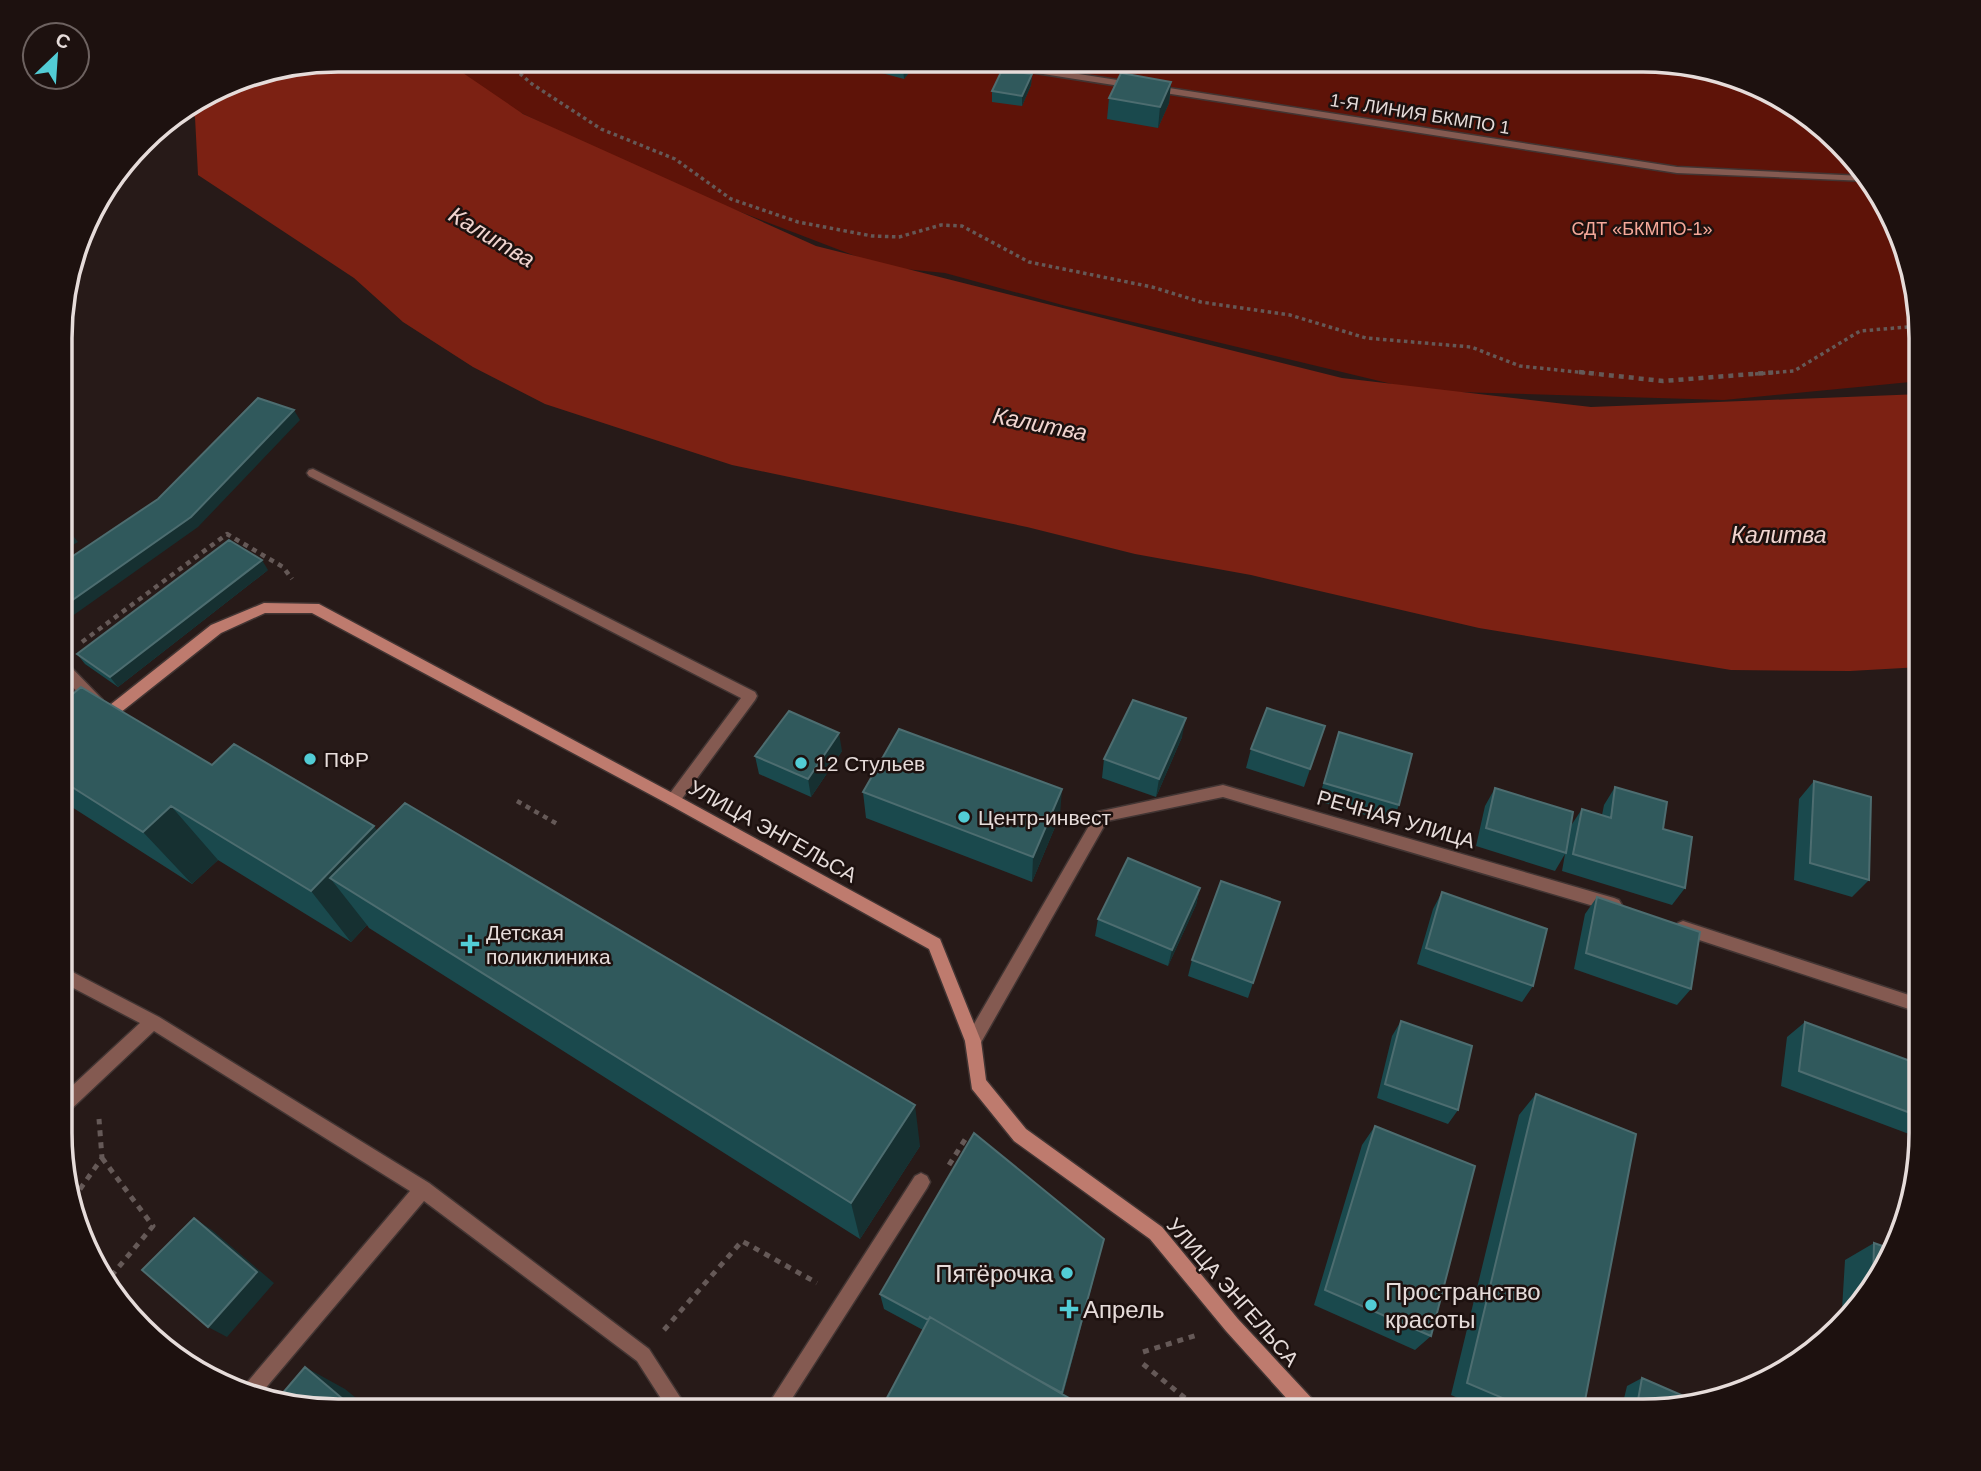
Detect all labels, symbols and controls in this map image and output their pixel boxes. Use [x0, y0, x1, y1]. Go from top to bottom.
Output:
north arrow [21, 21, 91, 91]
text: С [52, 29, 74, 54]
street label: 1-Я ЛИНИЯ БКМПО 1 [1329, 90, 1511, 138]
water label: Калитва [444, 201, 540, 273]
park label: СДТ «БКМПО-1» [1571, 219, 1713, 239]
water label: Калитва [991, 402, 1089, 446]
water label: Калитва [1731, 522, 1827, 548]
place label: ПФР [324, 748, 369, 771]
marker: ПФР [302, 751, 318, 767]
place label: 12 Стульев [815, 752, 925, 775]
marker: 12 Стульев [793, 755, 809, 771]
street label: УЛИЦА ЭНГЕЛЬСА [685, 775, 861, 887]
street label: РЕЧНАЯ УЛИЦА [1314, 785, 1478, 853]
place label: Центр-инвест [978, 806, 1112, 829]
marker: Центр-инвест [956, 809, 972, 825]
place label: Детская поликлиника [486, 921, 611, 968]
marker: Детская поликлиника [460, 934, 480, 954]
street label: УЛИЦА ЭНГЕЛЬСА [1163, 1213, 1303, 1371]
place label: Пятёрочка [935, 1260, 1054, 1287]
marker: Пятёрочка [1059, 1265, 1075, 1281]
place label: Пространство красоты [1385, 1278, 1541, 1333]
place label: Апрель [1083, 1296, 1164, 1323]
marker: Пространство красоты [1363, 1297, 1379, 1313]
marker: Апрель [1061, 1301, 1077, 1317]

